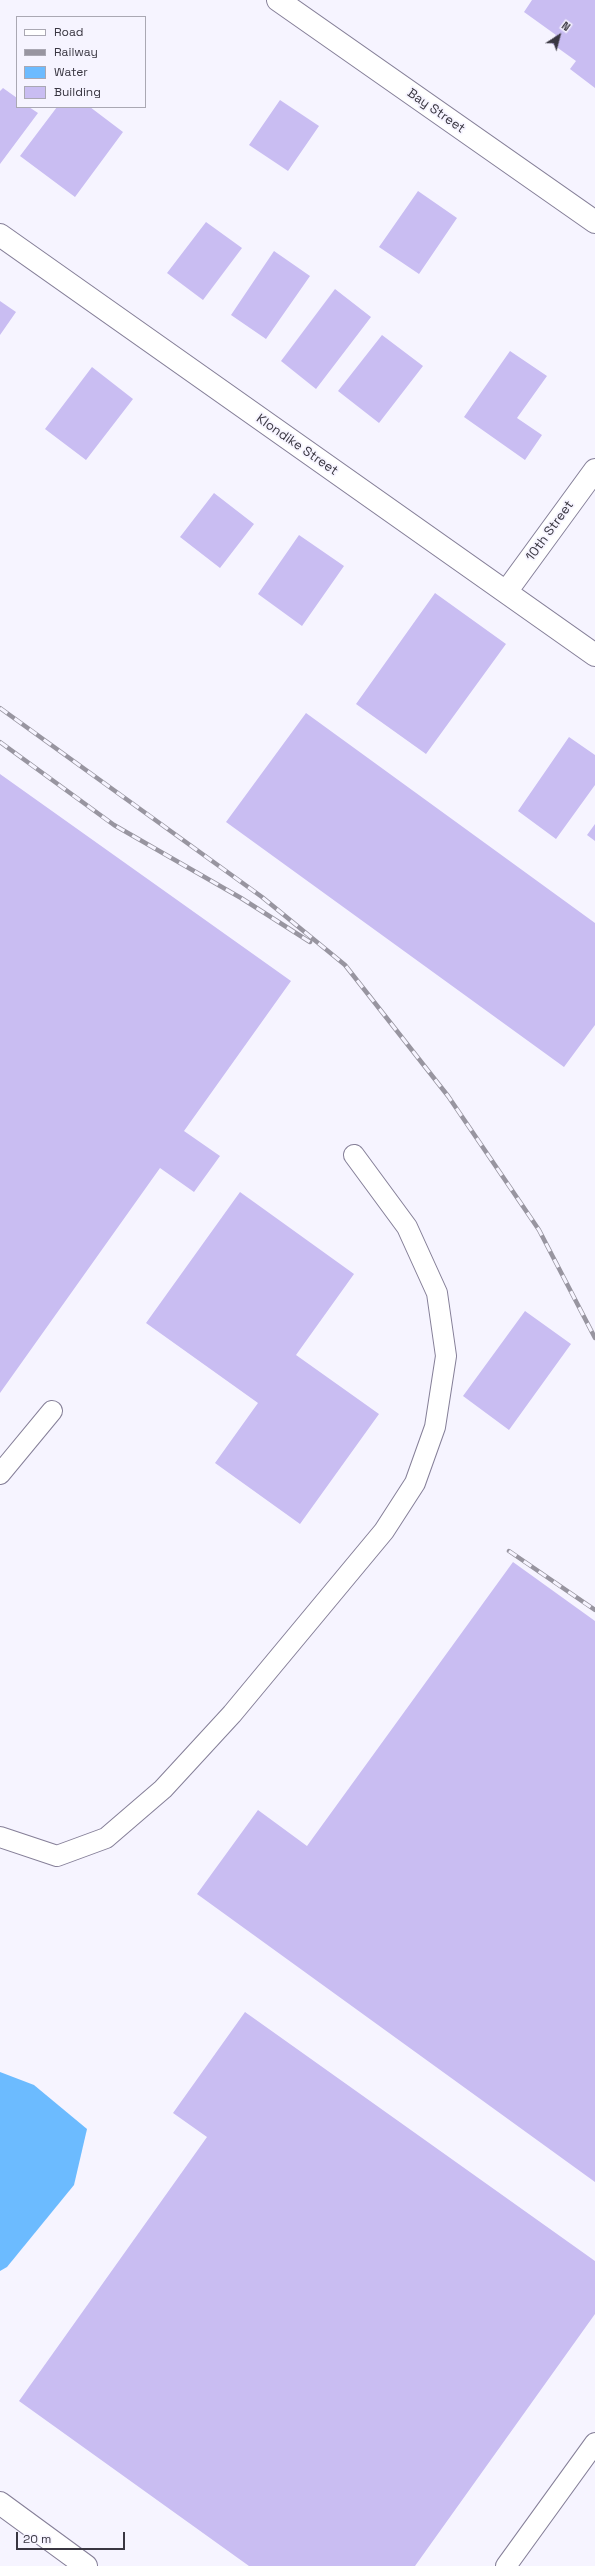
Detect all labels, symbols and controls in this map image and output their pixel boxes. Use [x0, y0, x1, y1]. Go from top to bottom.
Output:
legend [16, 16, 146, 108]
north arrow [539, 16, 579, 56]
text: N [559, 18, 573, 34]
text: Road [54, 24, 83, 40]
text: Railway [54, 44, 98, 60]
text: Water [54, 64, 88, 80]
text: Building [54, 84, 101, 100]
street label: Bay Street [404, 85, 468, 137]
street label: Klondike Street [253, 411, 341, 479]
street label: 10th Street [523, 498, 577, 564]
scale bar [18, 2524, 127, 2550]
text: 20 m [23, 2531, 51, 2547]

